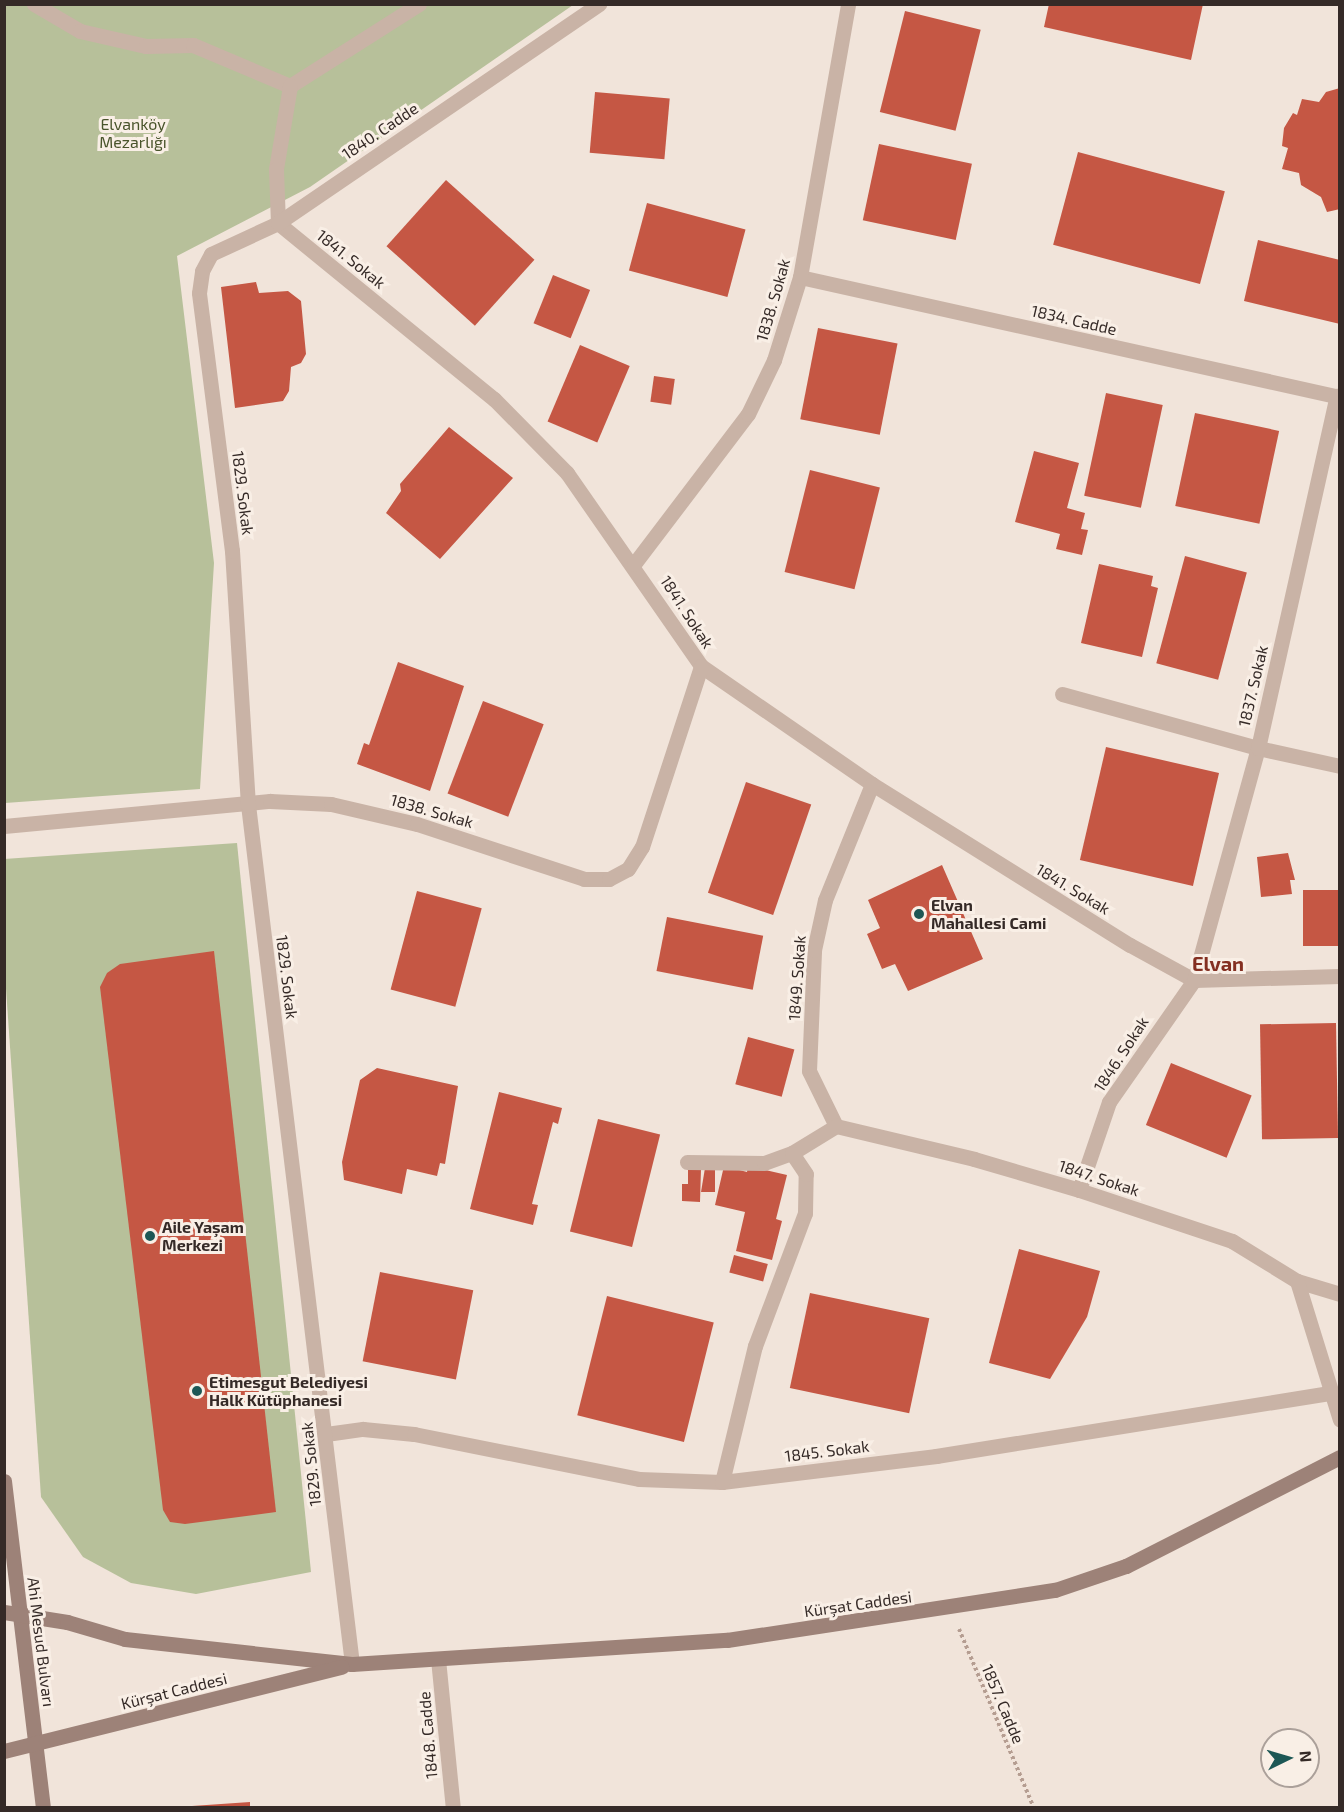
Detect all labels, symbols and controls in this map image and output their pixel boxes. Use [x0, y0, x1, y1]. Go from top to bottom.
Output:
street label: 1840. Cadde [338, 99, 422, 163]
park label: Elvanköy Mezarlığı [99, 114, 167, 152]
street label: 1841. Sokak [313, 226, 389, 292]
street label: 1838. Sokak [752, 256, 794, 344]
street label: 1834. Cadde [1030, 301, 1118, 339]
street label: 1829. Sokak [228, 450, 258, 536]
street label: 1841. Sokak [656, 572, 718, 652]
street label: 1837. Sokak [1234, 644, 1272, 728]
street label: 1838. Sokak [388, 790, 476, 832]
street label: 1841. Sokak [1033, 859, 1113, 919]
place label: Elvan Mahallesi Cami [931, 895, 1046, 933]
marker: Elvan Mahallesi Cami [912, 907, 926, 921]
street label: 1829. Sokak [272, 934, 302, 1020]
street label: 1849. Sokak [784, 935, 810, 1021]
district label: Elvan [1192, 951, 1244, 975]
street label: 1846. Sokak [1090, 1013, 1152, 1095]
street label: 1847. Sokak [1056, 1156, 1142, 1200]
place label: Aile Yaşam Merkezi [162, 1217, 244, 1255]
marker: Aile Yaşam Merkezi [143, 1229, 157, 1243]
place label: Etimesgut Belediyesi Halk Kütüphanesi [209, 1372, 368, 1410]
marker: Etimesgut Belediyesi Halk Kütüphanesi [190, 1384, 204, 1398]
street label: 1829. Sokak [297, 1421, 325, 1507]
street label: 1845. Sokak [784, 1436, 870, 1466]
street label: Ahi Mesud Bulvarı [24, 1576, 58, 1708]
street label: Kürşat Caddesi [803, 1587, 913, 1621]
street label: 1857. Cadde [978, 1662, 1028, 1746]
street label: Kürşat Caddesi [119, 1669, 229, 1713]
street label: 1848. Cadde [415, 1690, 441, 1780]
north arrow [1260, 1728, 1320, 1788]
text: N [1296, 1750, 1316, 1763]

